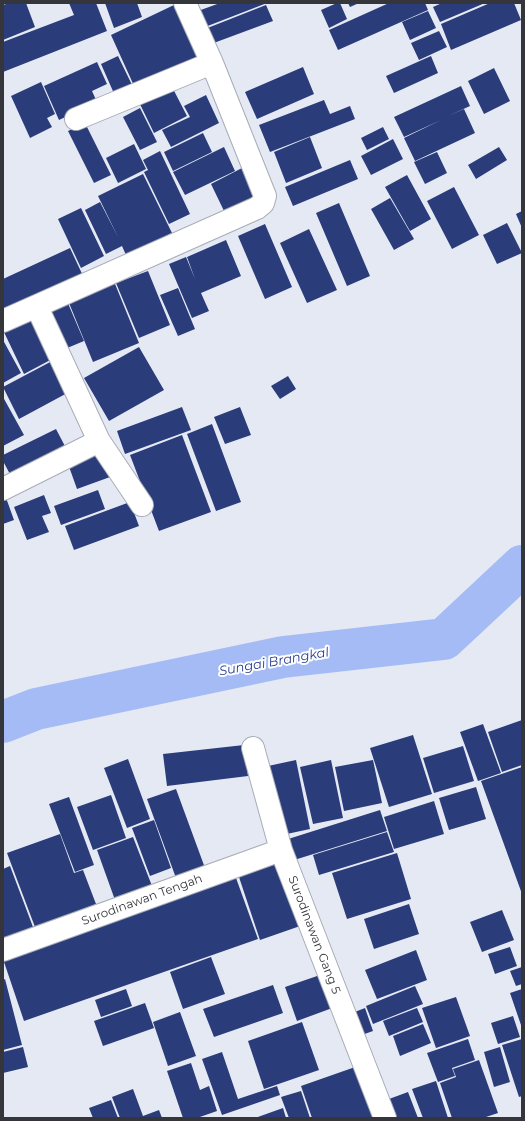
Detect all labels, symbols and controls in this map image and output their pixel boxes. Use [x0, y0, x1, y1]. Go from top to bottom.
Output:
water label: Sungai Brangkal [218, 645, 330, 679]
street label: Surodinawan Tengah [80, 871, 204, 929]
street label: Surodinawan Gang 5 [285, 874, 343, 996]

